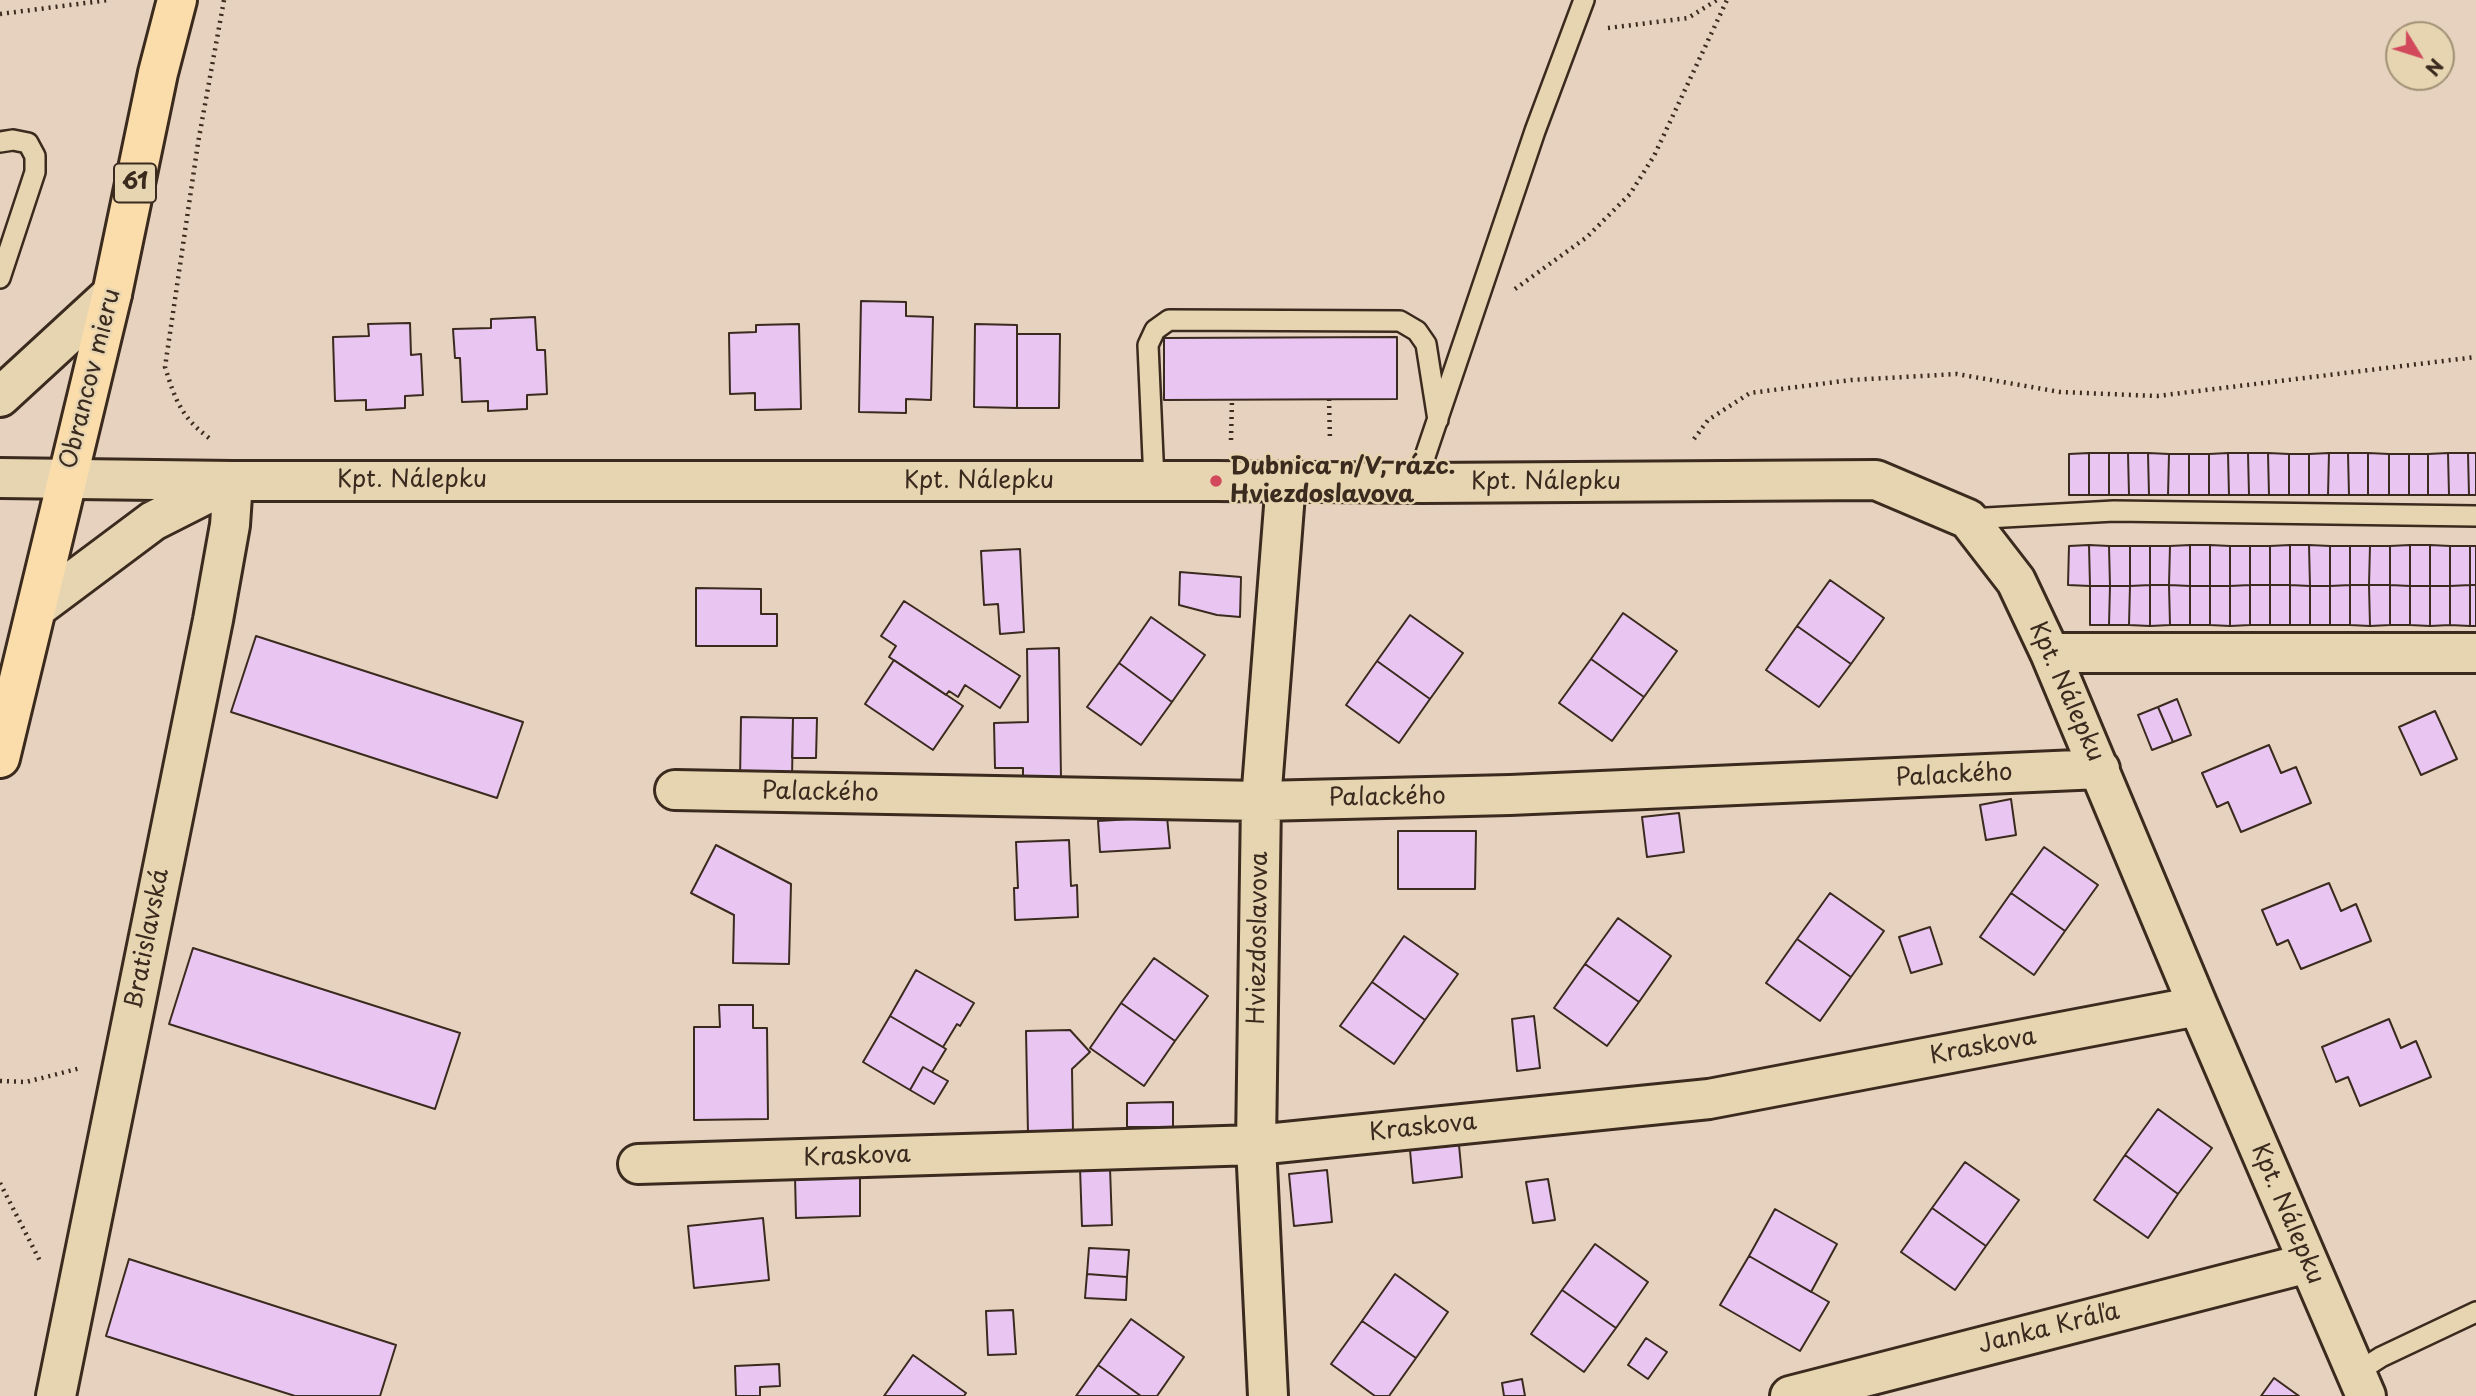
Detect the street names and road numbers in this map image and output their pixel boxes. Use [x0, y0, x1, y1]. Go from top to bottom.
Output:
road number: 61 [114, 164, 156, 202]
street label: Obrancov mieru [55, 286, 127, 472]
street label: Kpt. Nálepku [337, 466, 487, 494]
street label: Kpt. Nálepku [904, 467, 1054, 495]
street label: Kpt. Nálepku [1471, 468, 1621, 496]
street label: Kpt. Nálepku [2022, 618, 2110, 766]
street label: Palackého [1895, 759, 2013, 793]
street label: Palackého [761, 778, 879, 808]
street label: Palackého [1328, 783, 1446, 813]
street label: Hviezdoslavova [1243, 851, 1275, 1025]
street label: Bratislavská [120, 866, 176, 1012]
street label: Kraskova [1927, 1023, 2039, 1071]
street label: Kraskova [1368, 1108, 1478, 1148]
street label: Kpt. Nálepku [2244, 1139, 2330, 1289]
street label: Kraskova [803, 1141, 911, 1173]
street label: Janka Kráľa [1976, 1298, 2122, 1360]

